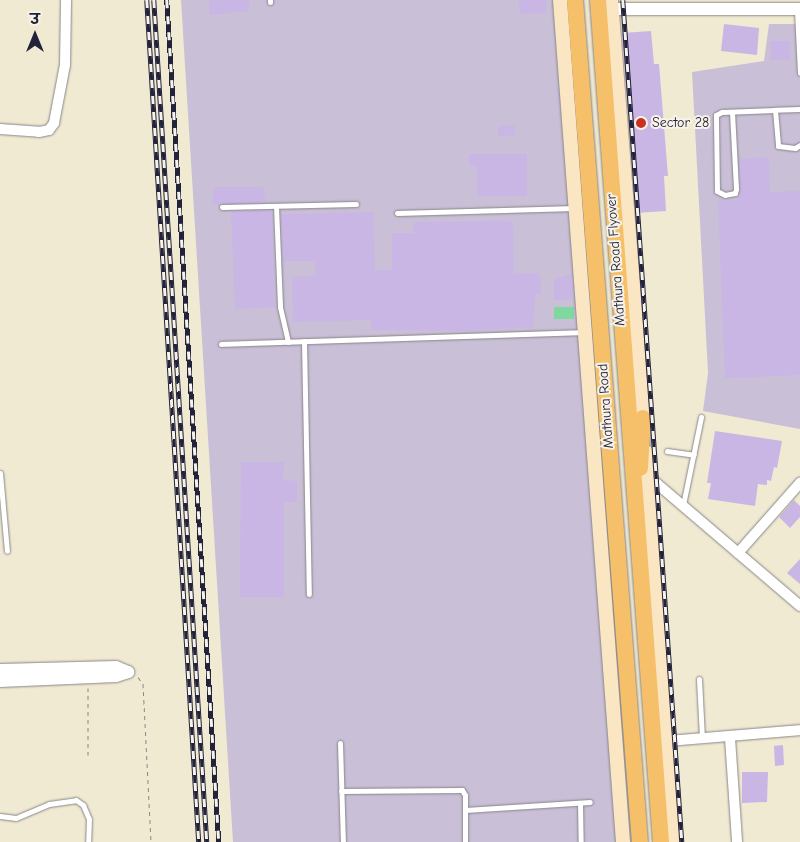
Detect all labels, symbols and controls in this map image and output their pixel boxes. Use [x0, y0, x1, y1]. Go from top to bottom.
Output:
north arrow [10, 10, 60, 60]
text: उ [30, 11, 40, 28]
place label: Sector 28 [652, 115, 709, 131]
marker: Sector 28 [634, 116, 648, 130]
street label: Mathura Road Flyover [603, 193, 629, 327]
street label: Mathura Road [595, 363, 617, 449]

